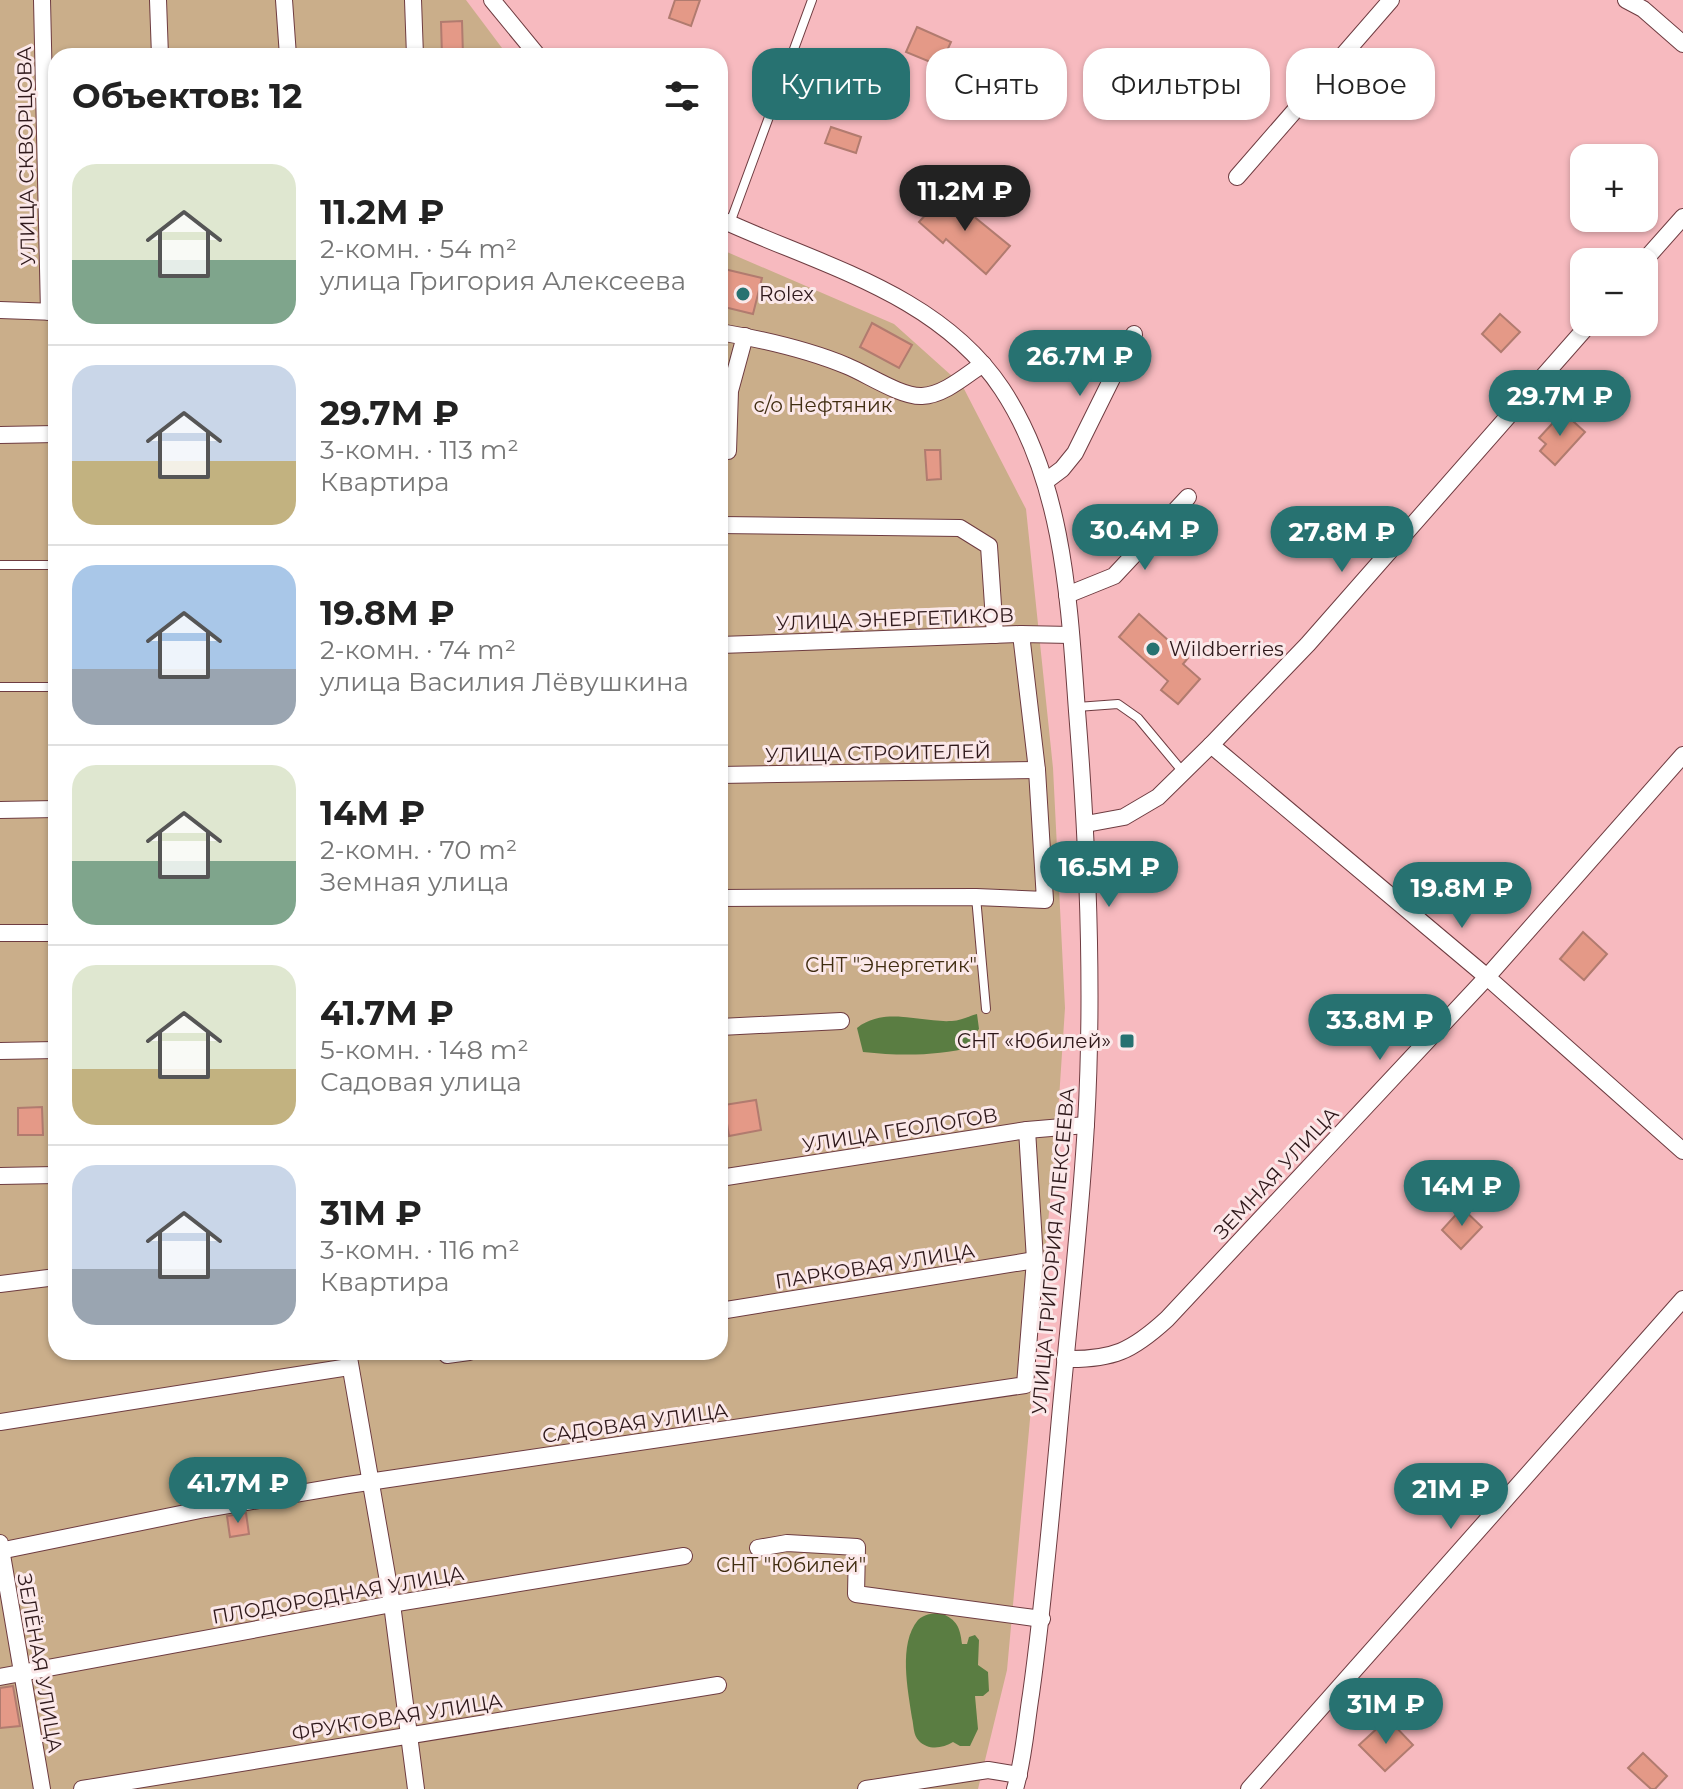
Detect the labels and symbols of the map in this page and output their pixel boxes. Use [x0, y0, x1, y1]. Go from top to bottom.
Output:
street label: УЛИЦА СКВОРЦОВА [12, 46, 40, 266]
pin: 11.2M ₽ [891, 165, 1039, 233]
place label: Rolex [759, 282, 814, 306]
marker: Rolex [734, 285, 752, 303]
pin: 26.7M ₽ [1006, 330, 1154, 398]
pin: 29.7M ₽ [1486, 370, 1634, 438]
park label: с/о Нефтяник [754, 393, 893, 417]
pin: 30.4M ₽ [1071, 504, 1219, 572]
pin: 27.8M ₽ [1268, 506, 1416, 574]
street label: УЛИЦА ЭНЕРГЕТИКОВ [776, 603, 1014, 635]
place label: Wildberries [1169, 637, 1284, 661]
marker: Wildberries [1144, 640, 1162, 658]
street label: УЛИЦА СТРОИТЕЛЕЙ [765, 739, 991, 767]
pin: 16.5M ₽ [1035, 841, 1183, 909]
pin: 19.8M ₽ [1388, 862, 1536, 930]
park label: СНТ "Энергетик" [805, 953, 977, 977]
pin: 33.8M ₽ [1306, 994, 1454, 1062]
place label: СНТ «Юбилей» [957, 1029, 1111, 1053]
marker: СНТ «Юбилей» [1118, 1032, 1136, 1050]
street label: УЛИЦА ГРИГОРИЯ АЛЕКСЕЕВА [1027, 1086, 1079, 1415]
street label: ЗЕМНАЯ УЛИЦА [1209, 1102, 1344, 1244]
street label: УЛИЦА ГЕОЛОГОВ [801, 1103, 999, 1157]
pin: 14M ₽ [1406, 1160, 1518, 1228]
street label: ПАРКОВАЯ УЛИЦА [774, 1238, 977, 1294]
street label: САДОВАЯ УЛИЦА [540, 1398, 730, 1448]
pin: 41.7M ₽ [164, 1457, 312, 1525]
pin: 21M ₽ [1395, 1463, 1507, 1531]
park label: СНТ "Юбилей" [716, 1553, 866, 1577]
street label: ПЛОДОРОДНАЯ УЛИЦА [210, 1561, 466, 1629]
street label: ЗЕЛЁНАЯ УЛИЦА [12, 1571, 68, 1755]
pin: 31M ₽ [1330, 1678, 1442, 1746]
street label: ФРУКТОВАЯ УЛИЦА [290, 1688, 504, 1746]

